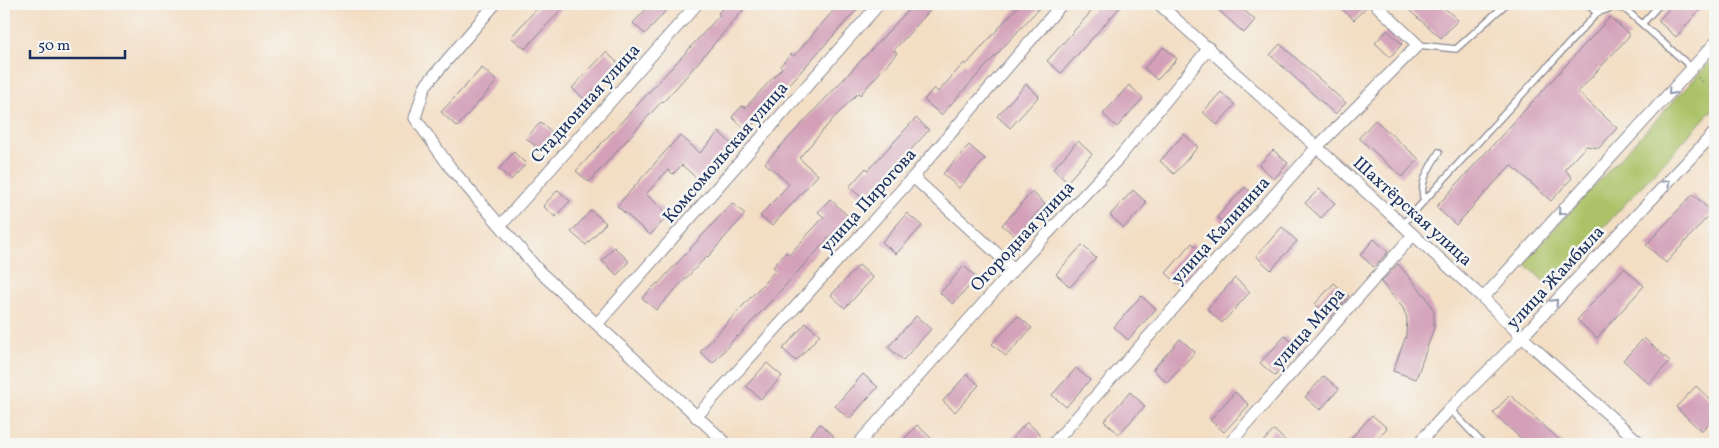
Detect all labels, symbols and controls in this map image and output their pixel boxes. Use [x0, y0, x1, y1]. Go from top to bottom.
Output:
scale bar [30, 28, 125, 60]
text: 50 m [38, 36, 70, 57]
street label: Стадионная улица [526, 39, 647, 169]
street label: Комсомольская улица [658, 77, 795, 229]
one-way arrow [1667, 87, 1676, 96]
street label: улица Пирогова [815, 143, 923, 259]
street label: Шахтёрская улица [1347, 151, 1477, 273]
street label: улица Калинина [1166, 172, 1276, 290]
street label: Огородная улица [965, 176, 1081, 298]
one-way arrow [1661, 180, 1670, 189]
one-way arrow [1558, 207, 1567, 216]
street label: улица Жамбыла [1501, 221, 1611, 335]
street label: улица Мира [1267, 283, 1352, 375]
one-way arrow [1549, 298, 1558, 307]

